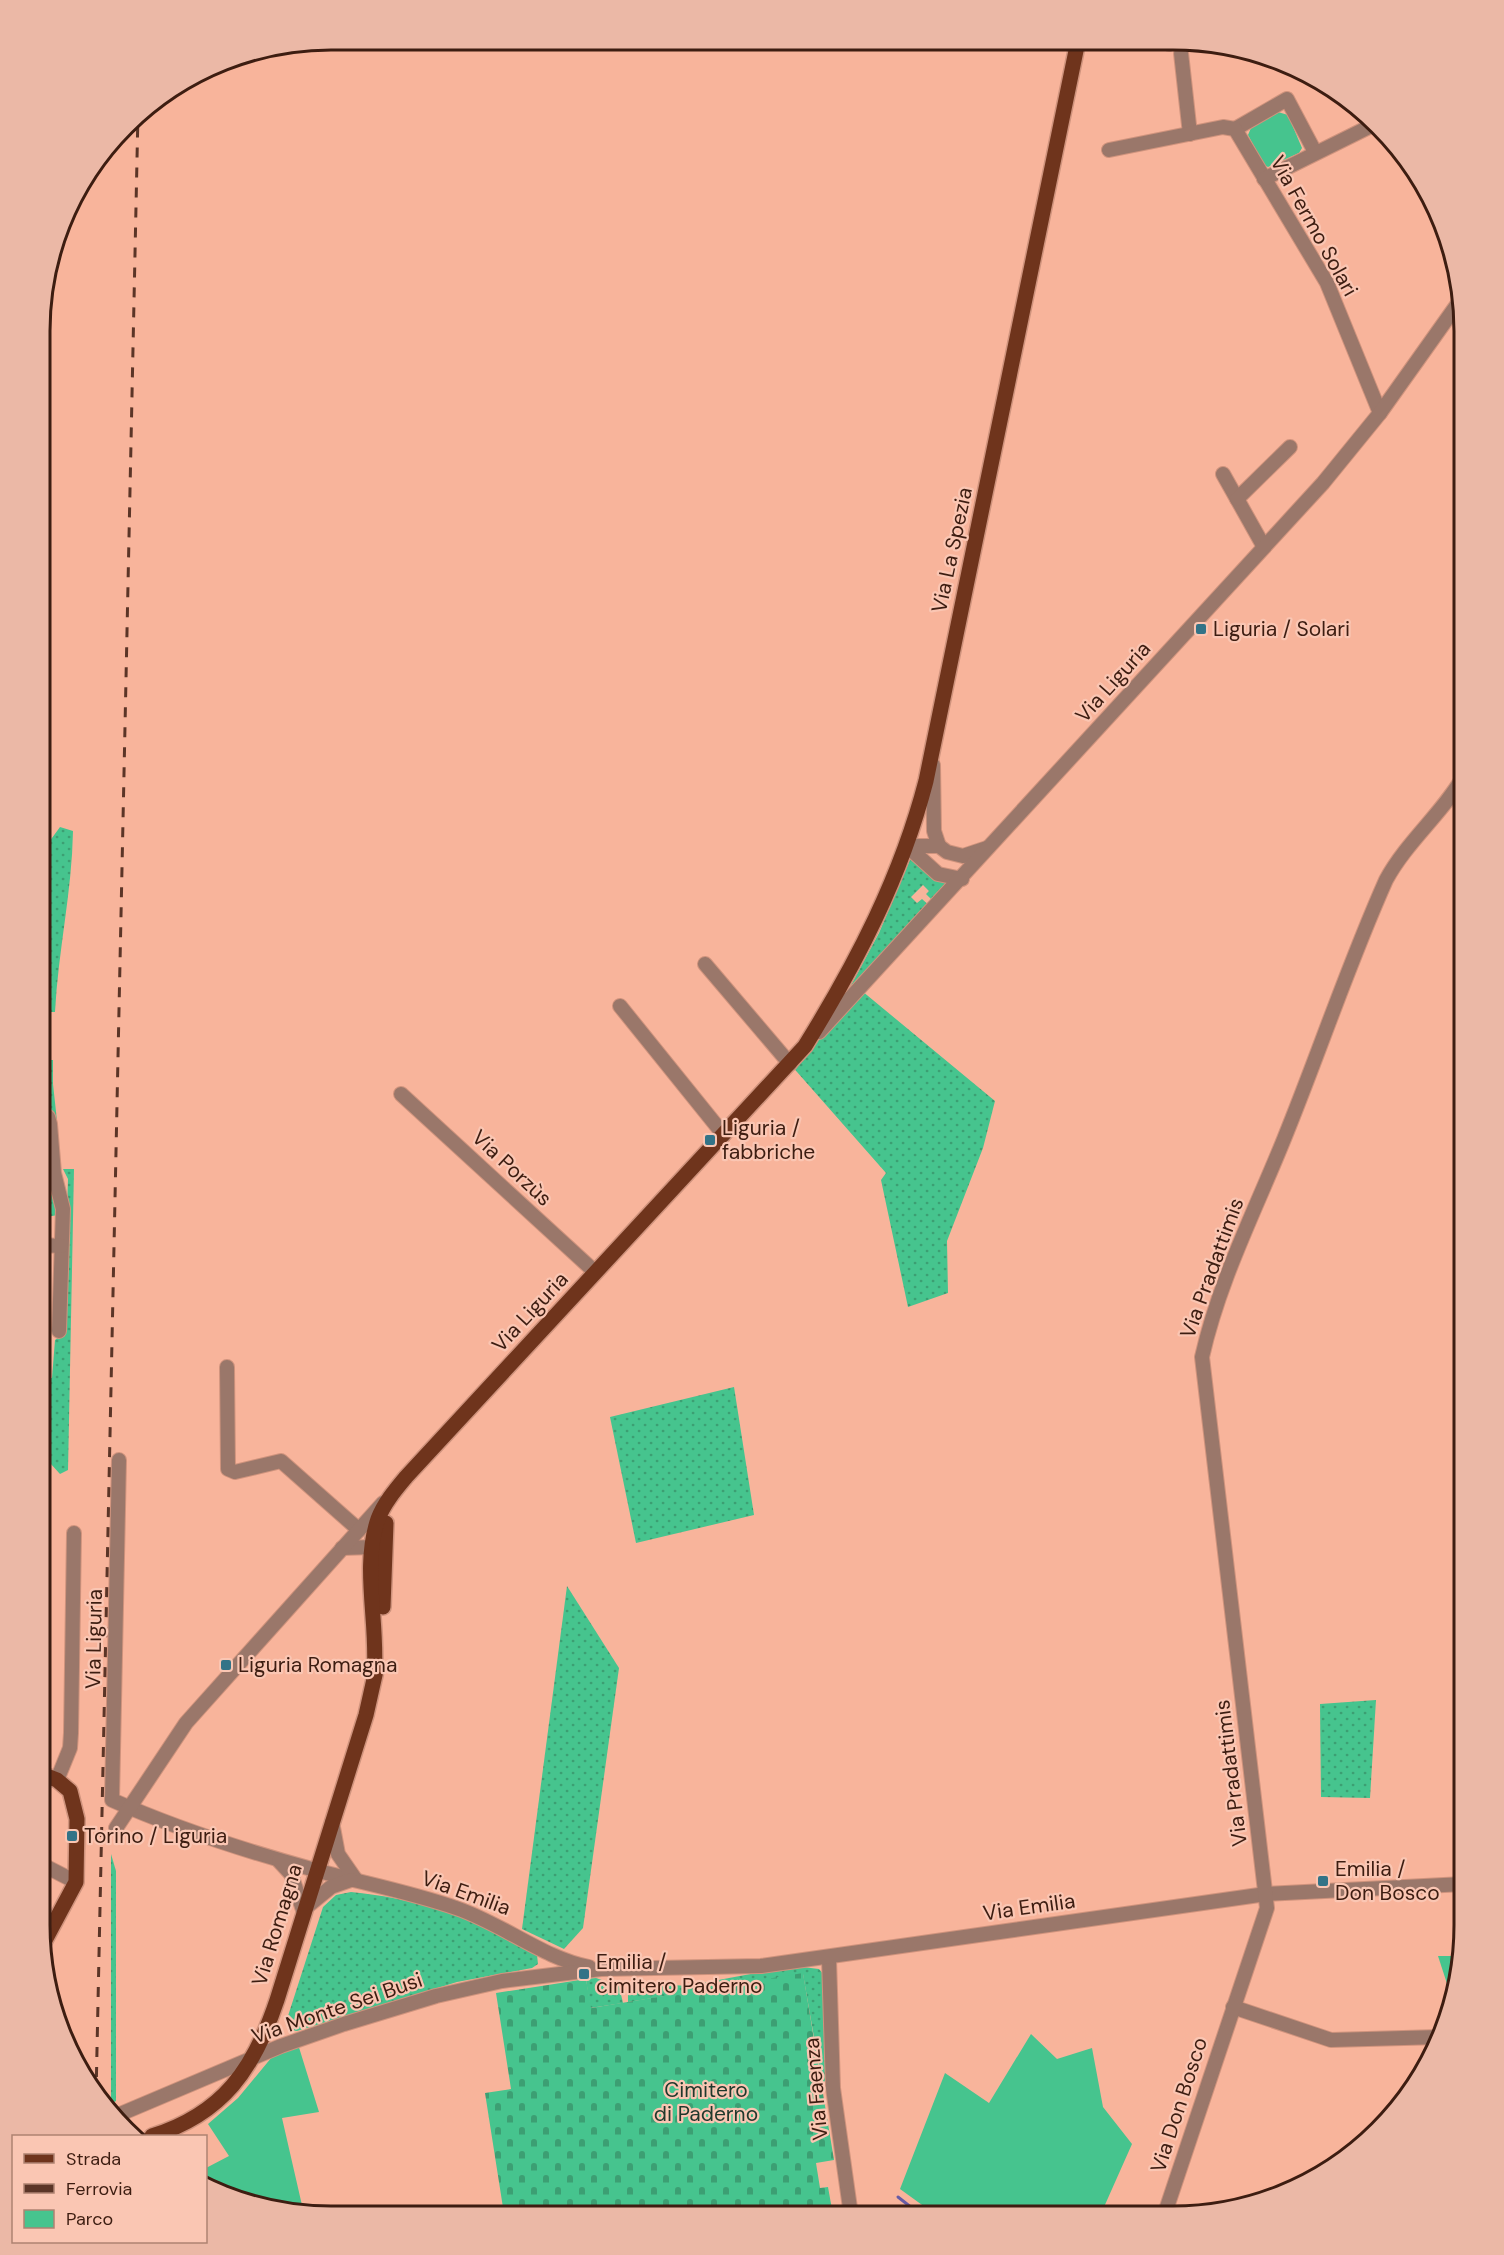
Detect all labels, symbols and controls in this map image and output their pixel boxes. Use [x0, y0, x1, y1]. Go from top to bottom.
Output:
street label: Via Fermo Solari [1264, 151, 1364, 301]
street label: Via La Spezia [925, 485, 979, 615]
place label: Liguria / Solari [1213, 615, 1350, 643]
marker: Liguria / Solari [1194, 622, 1208, 636]
street label: Via Liguria [1069, 635, 1157, 729]
place label: Liguria / fabbriche [722, 1114, 815, 1166]
street label: Via Porzùs [466, 1124, 558, 1212]
marker: Liguria / fabbriche [703, 1133, 717, 1147]
street label: Via Pradattimis [1174, 1194, 1250, 1342]
street label: Via Liguria [486, 1266, 574, 1358]
street label: Via Liguria [79, 1589, 109, 1689]
place label: Liguria Romagna [238, 1651, 397, 1679]
marker: Liguria Romagna [219, 1658, 233, 1672]
street label: Via Pradattimis [1208, 1698, 1254, 1848]
place label: Torino / Liguria [84, 1822, 227, 1850]
marker: Torino / Liguria [65, 1829, 79, 1843]
place label: Emilia / Don Bosco [1335, 1855, 1440, 1907]
street label: Via Romagna [245, 1861, 309, 1989]
street label: Via Emilia [418, 1864, 514, 1922]
marker: Emilia / Don Bosco [1316, 1874, 1330, 1888]
street label: Via Emilia [981, 1887, 1077, 1927]
place label: Emilia / cimitero Paderno [596, 1948, 763, 2000]
street label: Via Monte Sei Busi [248, 1966, 426, 2050]
marker: Emilia / cimitero Paderno [577, 1967, 591, 1981]
street label: Via Don Bosco [1144, 2034, 1214, 2176]
street label: Via Faenza [798, 2036, 834, 2142]
park label: Cimitero di Paderno [654, 2076, 758, 2128]
legend [12, 2135, 207, 2243]
text: Strada [66, 2147, 121, 2171]
text: Ferrovia [66, 2177, 132, 2201]
text: Parco [66, 2207, 113, 2231]

